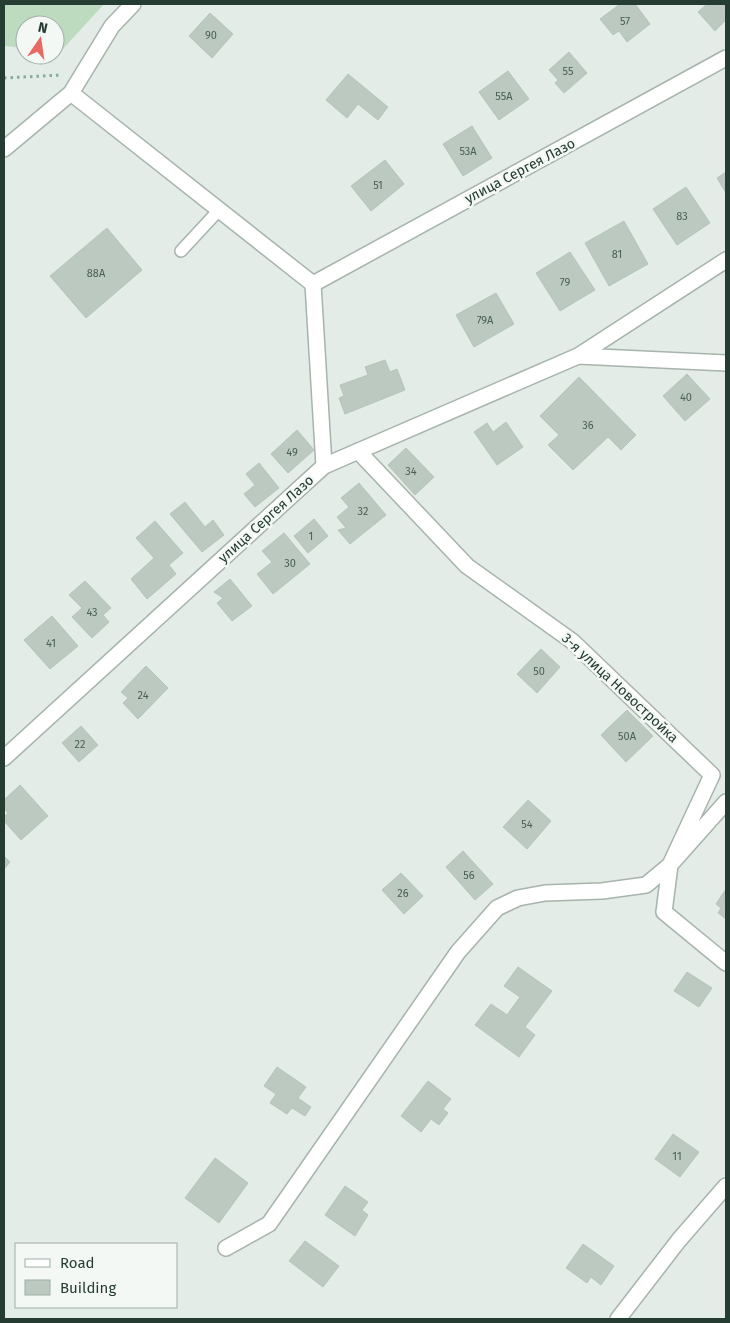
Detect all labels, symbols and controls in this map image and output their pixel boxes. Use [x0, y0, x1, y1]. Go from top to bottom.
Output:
north arrow [15, 15, 65, 65]
house number: 57 [620, 15, 630, 28]
text: N [36, 18, 49, 37]
house number: 90 [205, 29, 217, 42]
house number: 55 [563, 65, 574, 78]
house number: 55А [495, 90, 513, 103]
street label: улица Сергея Лазо [462, 135, 578, 207]
house number: 53А [459, 145, 477, 158]
house number: 51 [373, 179, 383, 192]
house number: 83 [676, 210, 688, 223]
house number: 81 [612, 248, 622, 261]
house number: 88А [87, 267, 106, 280]
house number: 79 [560, 276, 570, 289]
house number: 79А [477, 314, 494, 327]
house number: 40 [680, 391, 692, 404]
house number: 36 [582, 419, 594, 432]
house number: 49 [286, 446, 298, 459]
house number: 34 [405, 465, 417, 478]
street label: улица Сергея Лазо [215, 472, 317, 566]
house number: 32 [358, 505, 368, 518]
house number: 1 [309, 530, 313, 543]
house number: 30 [284, 557, 296, 570]
house number: 43 [86, 606, 98, 619]
street label: 3-я улица Новостройка [558, 630, 682, 746]
house number: 41 [46, 637, 56, 650]
house number: 50 [533, 665, 545, 678]
house number: 24 [138, 689, 149, 702]
house number: 50А [618, 730, 637, 743]
house number: 22 [75, 738, 85, 751]
house number: 54 [521, 818, 533, 831]
house number: 56 [463, 869, 475, 882]
house number: 26 [397, 887, 409, 900]
house number: 11 [672, 1150, 682, 1163]
legend [15, 1243, 178, 1308]
text: Road [60, 1254, 95, 1272]
text: Building [60, 1279, 116, 1297]

